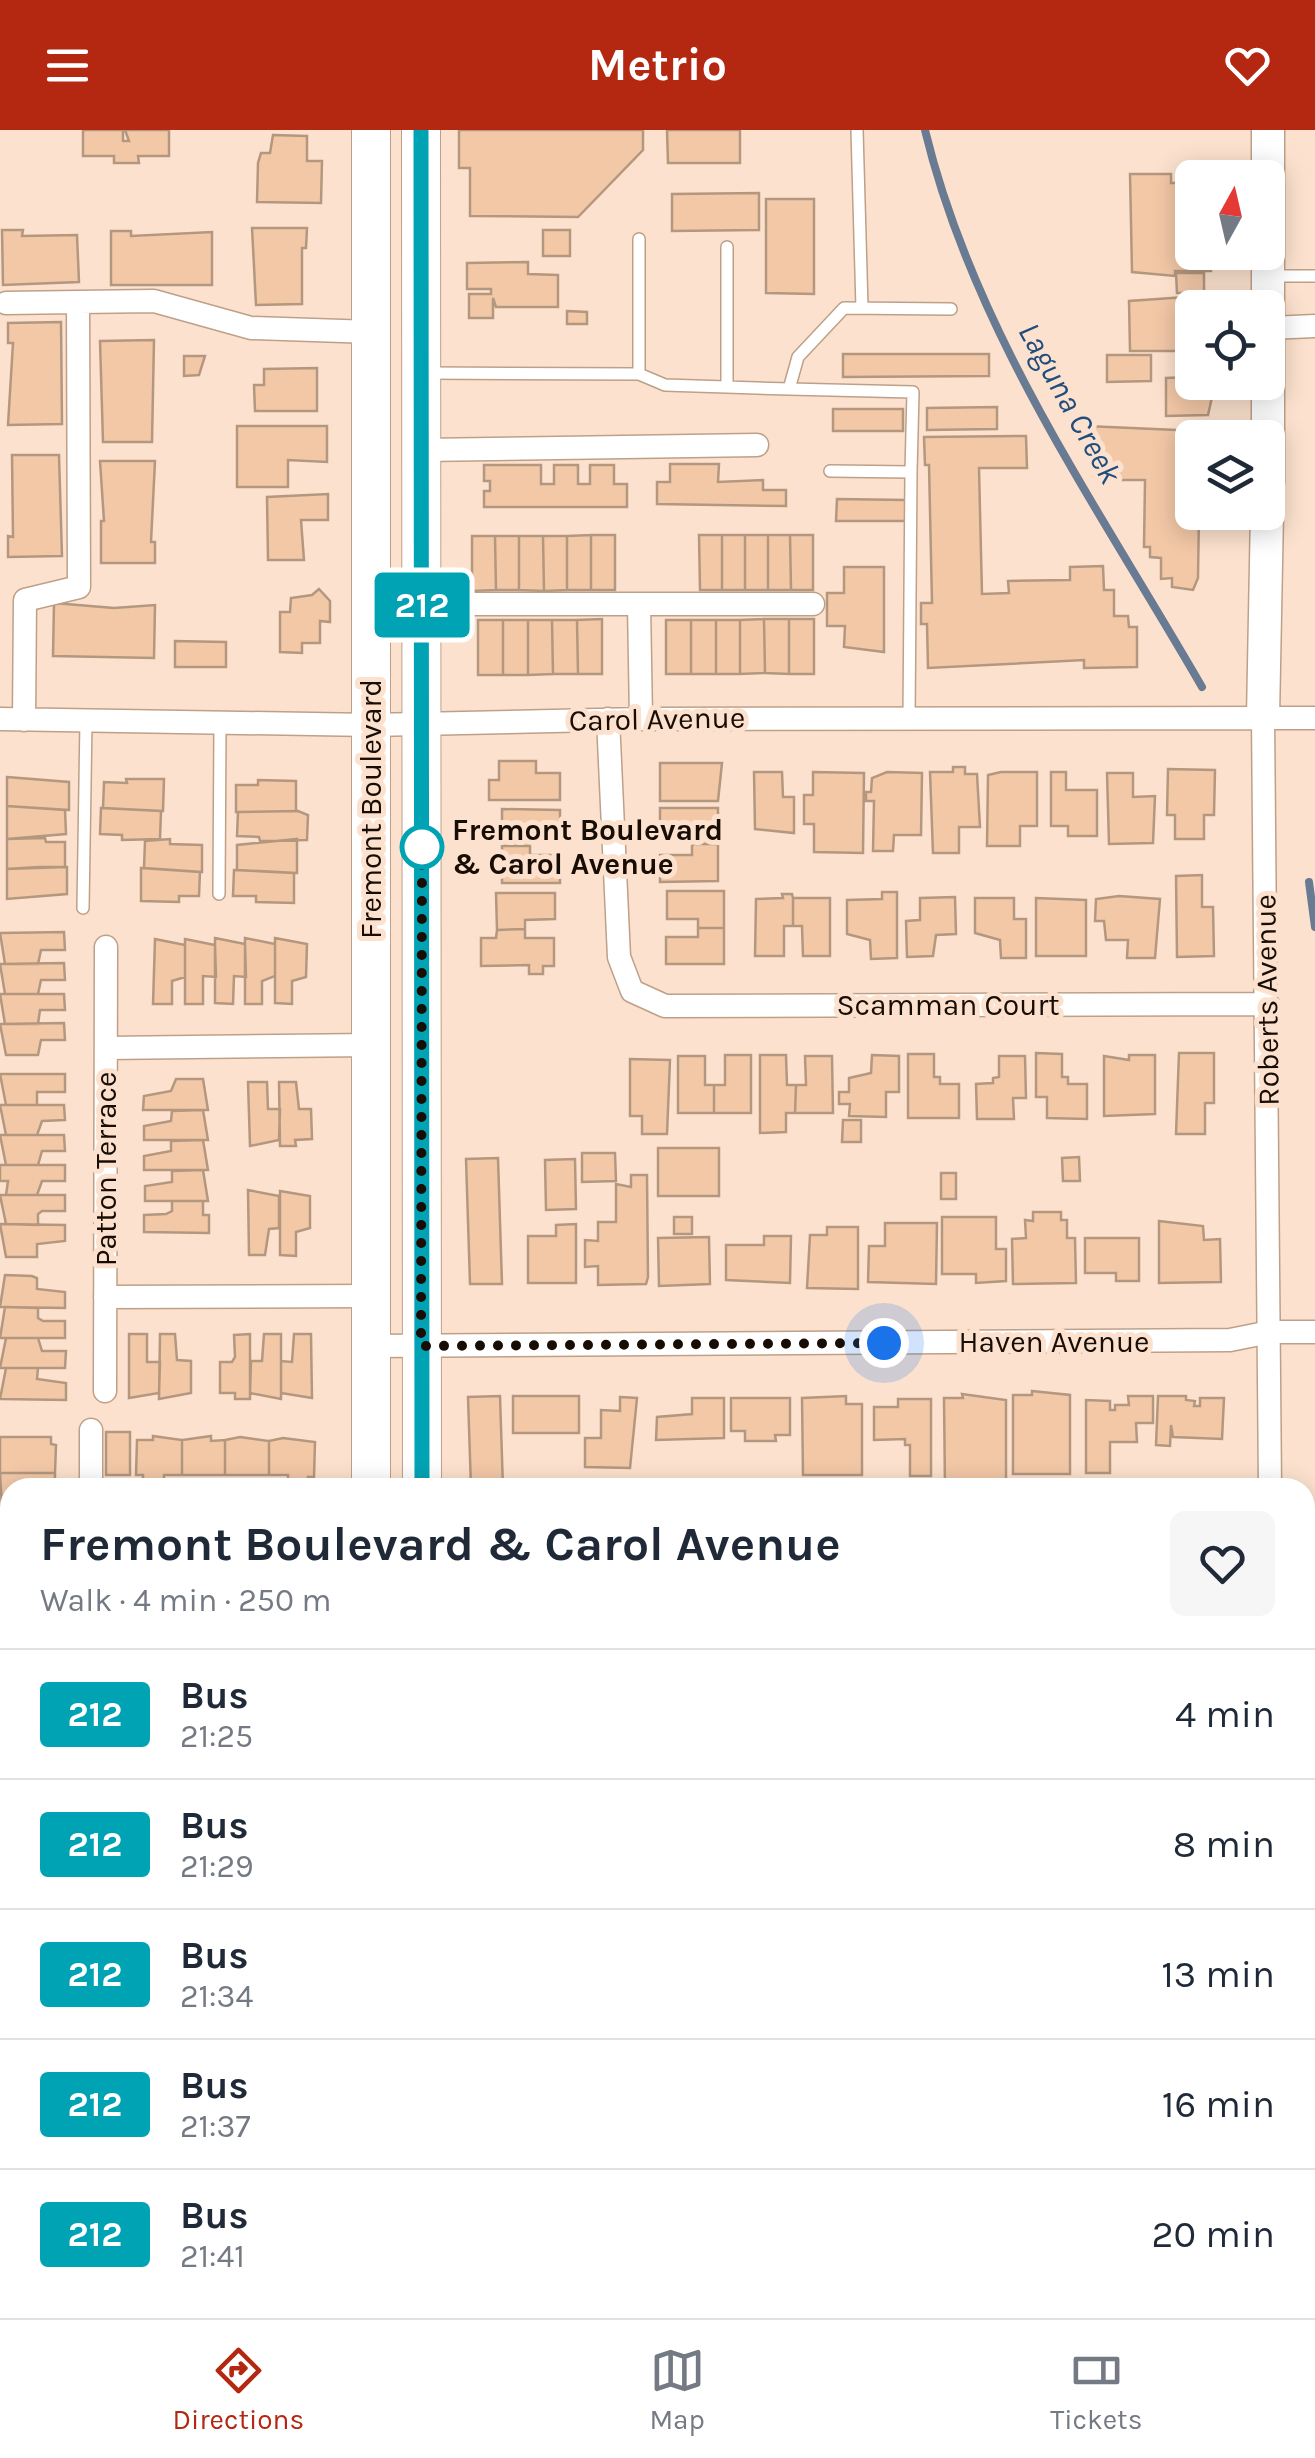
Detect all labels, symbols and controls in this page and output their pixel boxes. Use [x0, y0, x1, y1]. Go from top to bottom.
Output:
icon: menu [40, 38, 95, 93]
icon: heart [1220, 38, 1275, 93]
text: Metrio [588, 39, 727, 91]
north arrow [1175, 160, 1285, 270]
map controls [1175, 160, 1285, 530]
button: locate [1175, 290, 1285, 400]
water label: Laguna Creek [1011, 316, 1130, 491]
button: layers [1175, 420, 1285, 530]
line badge: 212 [364, 572, 480, 638]
text: 212 [395, 585, 449, 626]
street label: Fremont Boulevard [353, 679, 389, 939]
street label: Carol Avenue [568, 699, 746, 739]
place label: Fremont Boulevard & Carol Avenue [452, 812, 723, 882]
marker: Fremont Boulevard & Carol Avenue [401, 826, 443, 868]
street label: Roberts Avenue [1247, 894, 1287, 1106]
street label: Scamman Court [836, 987, 1060, 1023]
street label: Patton Terrace [88, 1072, 124, 1266]
your location [859, 1318, 909, 1368]
street label: Haven Avenue [958, 1324, 1150, 1360]
button: heart [1170, 1511, 1275, 1616]
text: Fremont Boulevard & Carol Avenue [40, 1516, 841, 1572]
text: Walk · 4 min · 250 m [40, 1582, 331, 1619]
text: Bus [180, 1673, 249, 1718]
text: 4 min [1175, 1692, 1275, 1737]
text: 212 [68, 1694, 122, 1735]
text: 21:25 [180, 1718, 253, 1755]
text: Bus [180, 1803, 249, 1848]
text: 8 min [1173, 1822, 1275, 1867]
text: 212 [68, 1824, 122, 1865]
text: 21:29 [180, 1848, 254, 1885]
text: Bus [180, 1933, 249, 1978]
text: 13 min [1161, 1952, 1275, 1997]
text: 212 [68, 1954, 122, 1995]
text: 21:34 [180, 1978, 253, 2015]
text: Bus [180, 2063, 249, 2108]
text: 16 min [1162, 2082, 1275, 2127]
text: 212 [68, 2084, 122, 2125]
text: 21:37 [180, 2108, 250, 2145]
text: Bus [180, 2193, 249, 2238]
text: 20 min [1152, 2212, 1275, 2257]
text: 212 [68, 2214, 122, 2255]
text: 21:41 [180, 2238, 245, 2275]
tab: Directions [173, 2343, 304, 2436]
tab: Map [649, 2343, 705, 2436]
tab: Tickets [1050, 2343, 1142, 2436]

